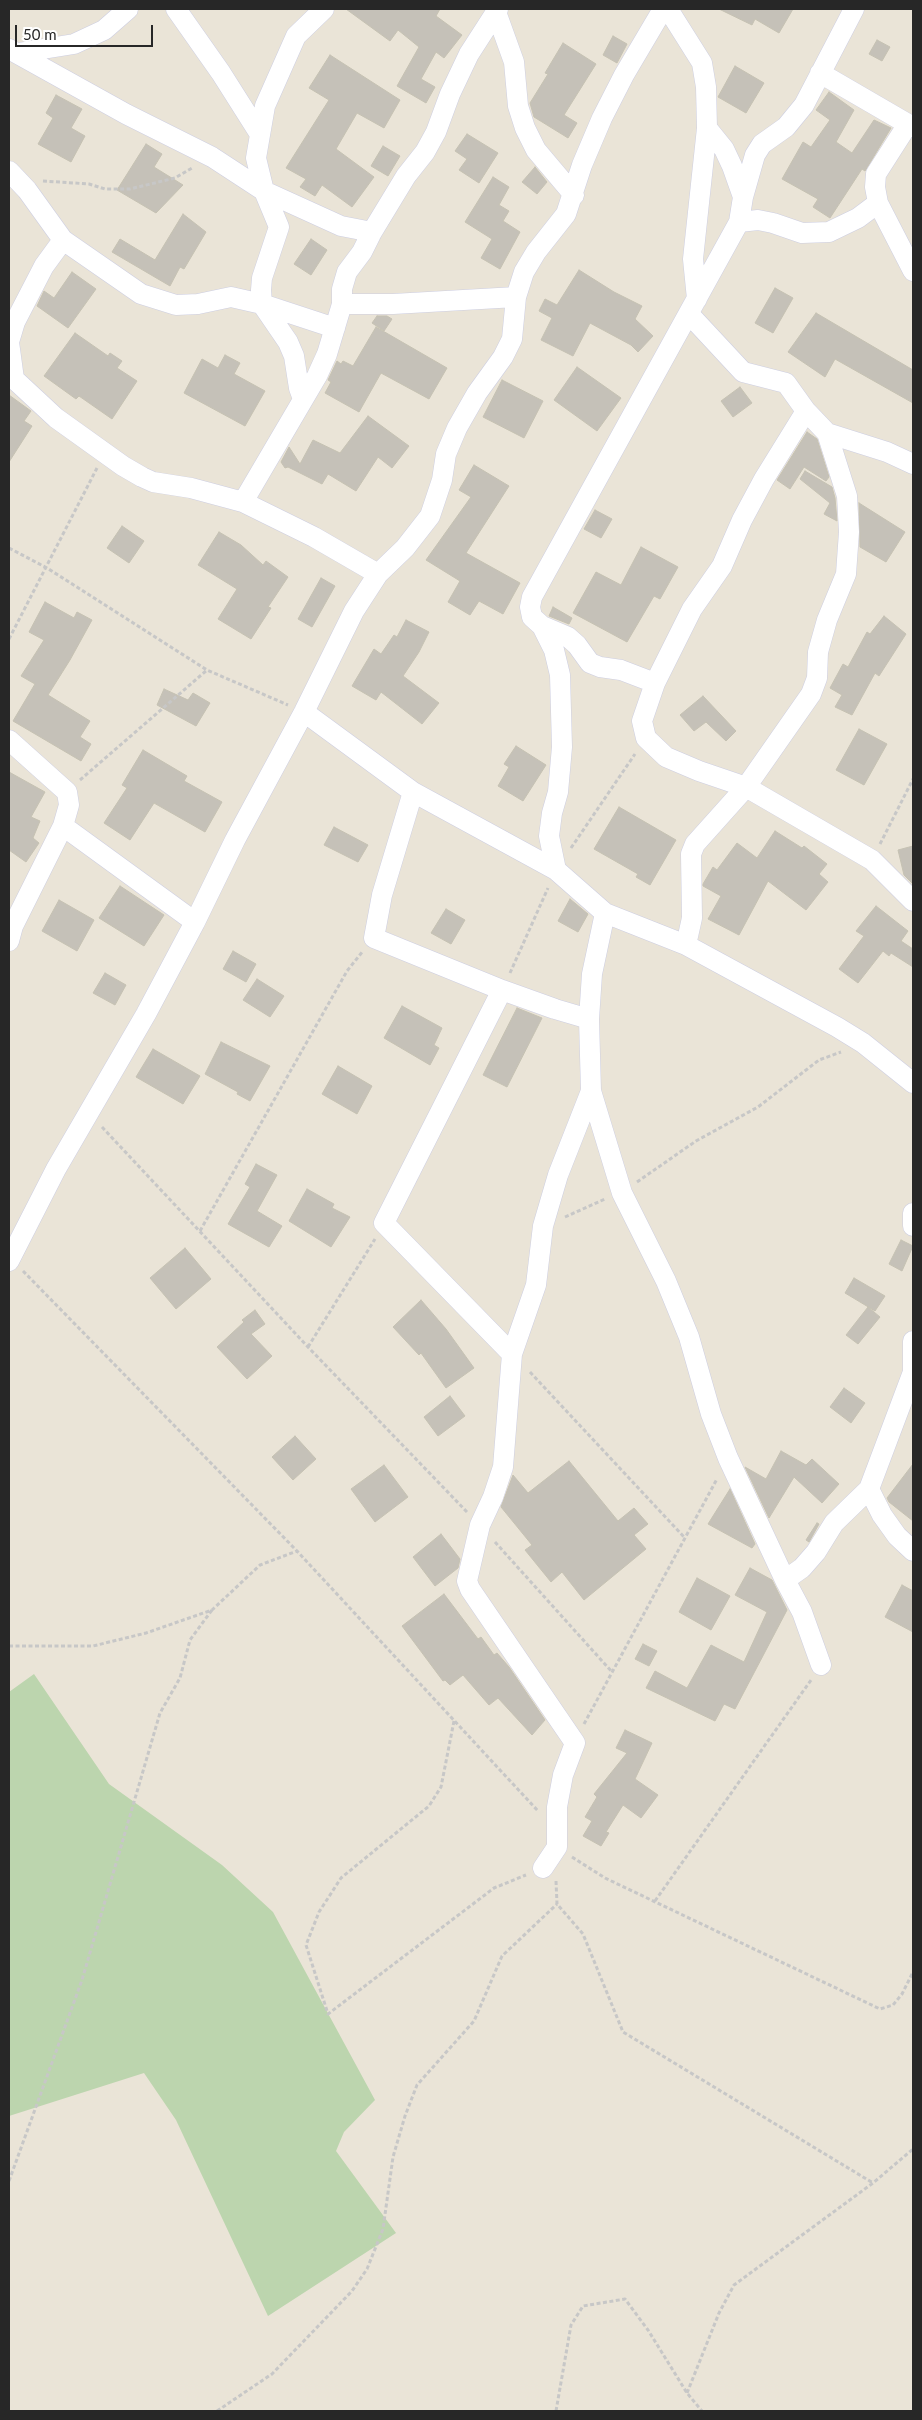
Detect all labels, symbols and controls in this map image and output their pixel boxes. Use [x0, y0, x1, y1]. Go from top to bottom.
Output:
scale bar [18, 15, 155, 47]
text: 50 m [23, 25, 57, 43]

